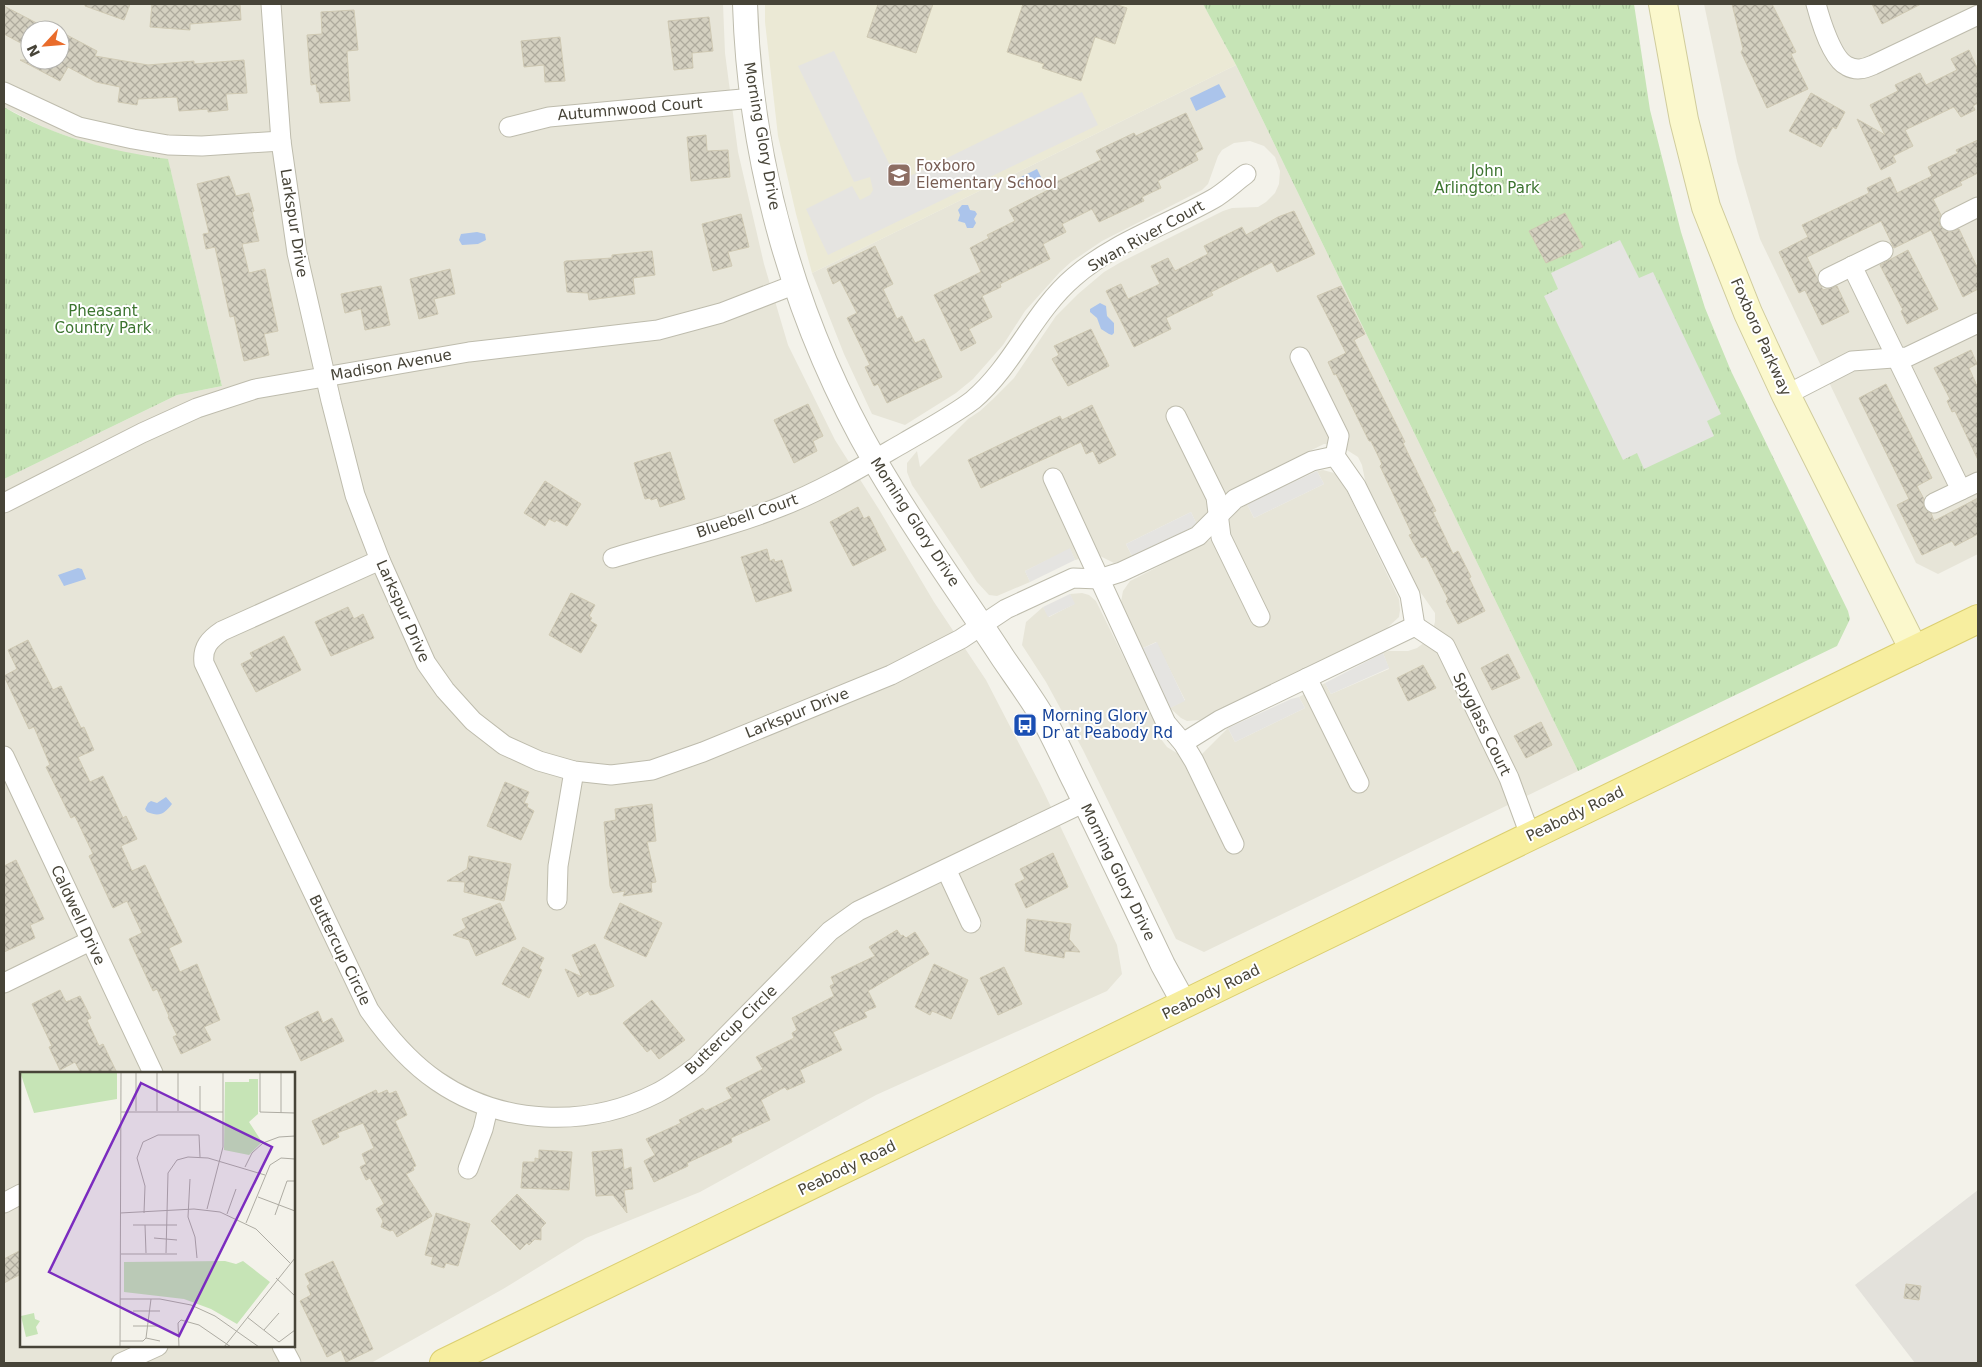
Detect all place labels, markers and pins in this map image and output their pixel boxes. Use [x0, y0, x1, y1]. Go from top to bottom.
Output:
place label: Foxboro Elementary School [916, 157, 1057, 192]
school or university icon: Foxboro Elementary School [886, 162, 912, 188]
place label: Morning Glory Dr at Peabody Rd [1042, 707, 1173, 742]
bus stop icon: Morning Glory Dr at Peabody Rd [1012, 712, 1038, 738]

